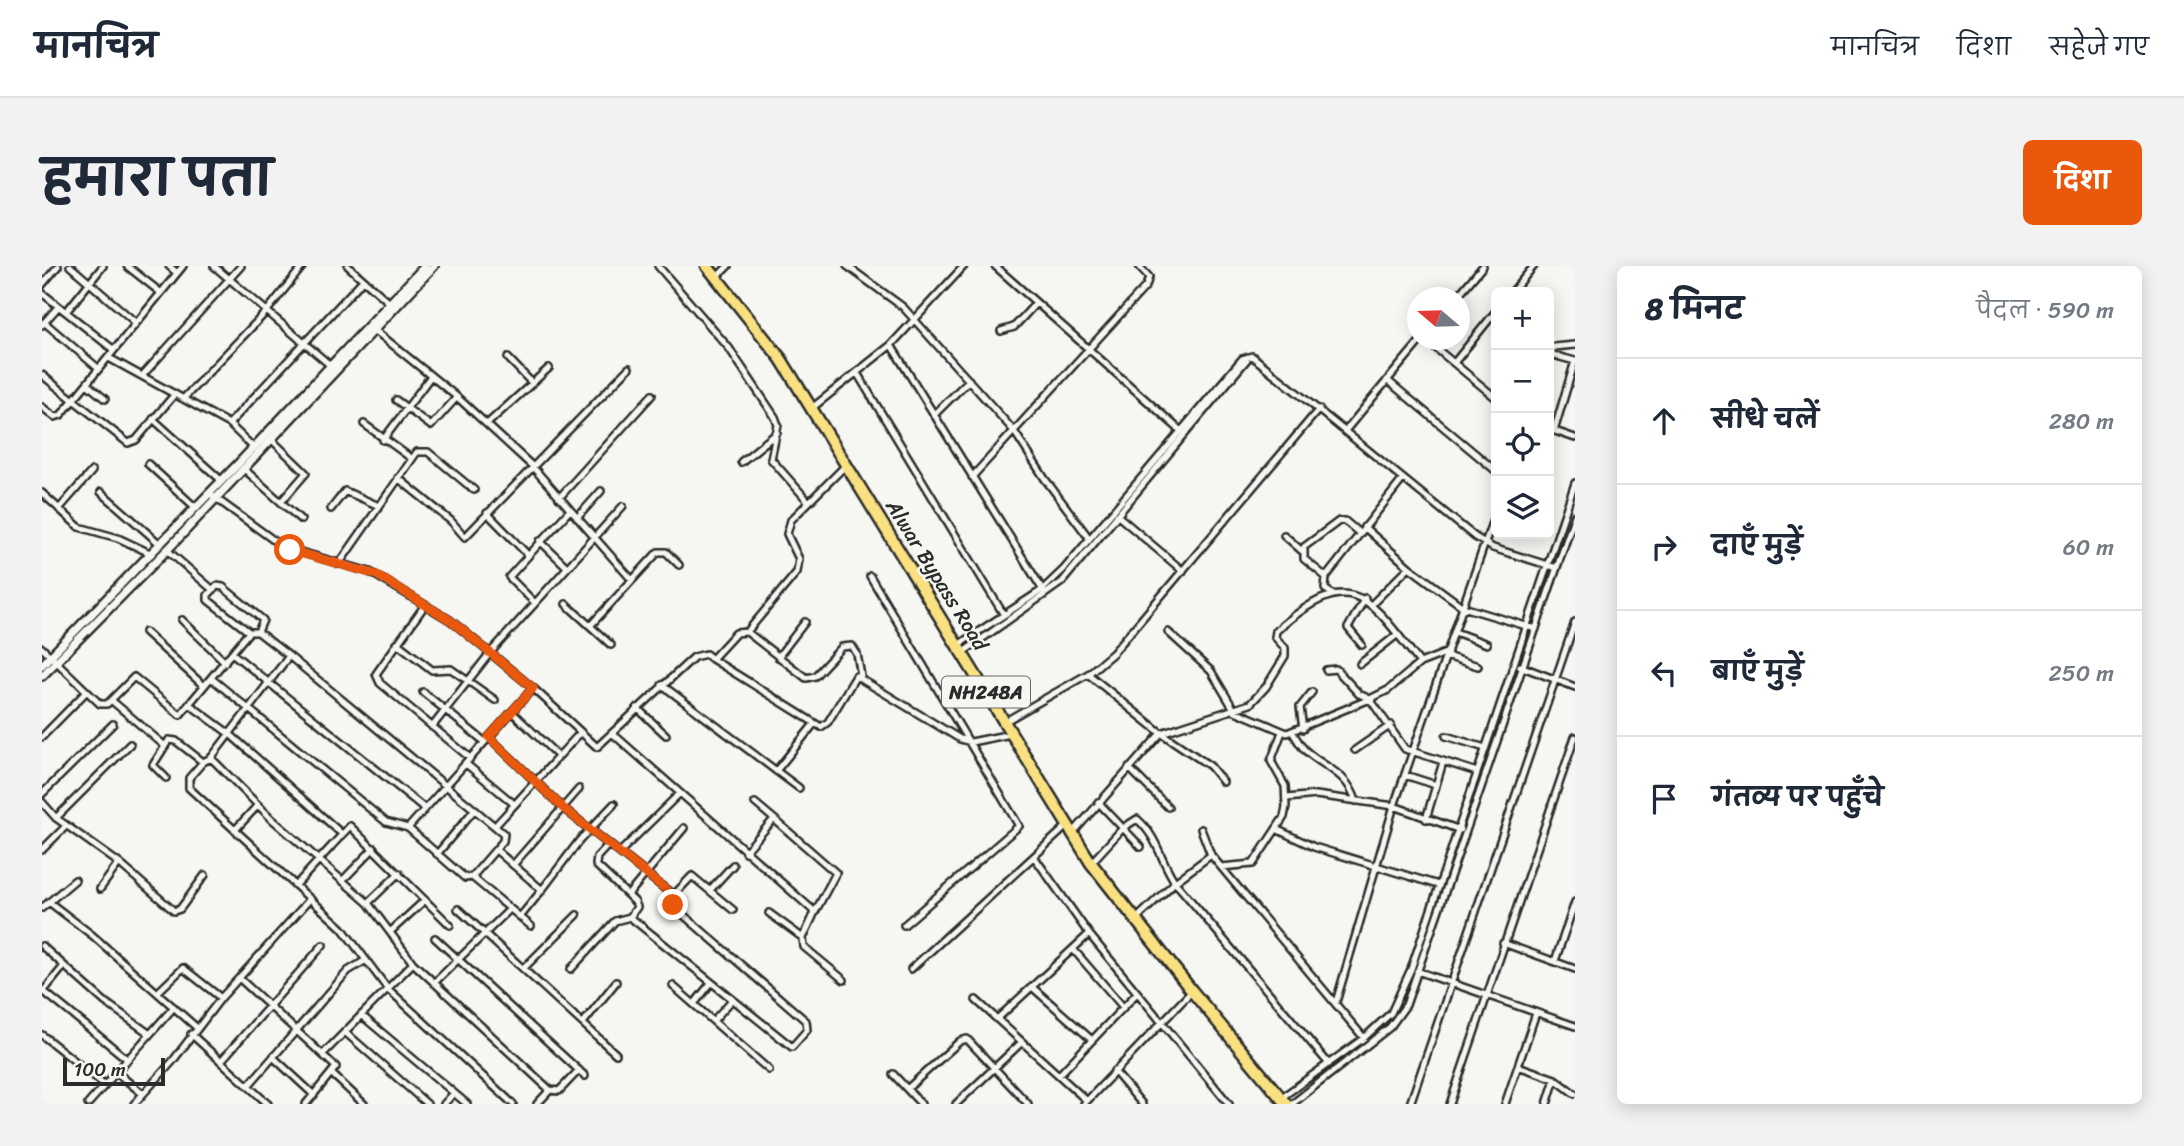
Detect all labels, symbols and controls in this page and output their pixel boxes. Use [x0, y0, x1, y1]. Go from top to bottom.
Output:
text: मानचित्र [35, 17, 158, 75]
text: मानचित्र [1831, 26, 1919, 68]
text: दिशा [1957, 26, 2011, 68]
text: सहेजे गए [2049, 26, 2149, 68]
text: हमारा पता [42, 135, 273, 222]
button: दिशा [2023, 140, 2142, 225]
text: 8 मिनट [1645, 282, 1744, 336]
north arrow [1407, 287, 1470, 350]
map controls [1491, 287, 1554, 539]
button: + [1491, 287, 1554, 350]
text: पैदल · 590 m [1976, 290, 2114, 331]
button: − [1491, 350, 1554, 413]
text: सीधे चलें [1712, 396, 1819, 442]
text: 280 m [2049, 401, 2114, 442]
icon: ahead [1645, 402, 1683, 440]
button: locate [1491, 413, 1554, 476]
button: layers [1491, 476, 1554, 539]
street label: Alwar Bypass Road [874, 491, 1000, 660]
text: दाएँ मुड़ें [1712, 522, 1803, 568]
text: 60 m [2063, 527, 2114, 568]
icon: right [1645, 528, 1683, 566]
route start [274, 534, 305, 565]
text: बाएँ मुड़ें [1712, 648, 1803, 694]
text: 250 m [2048, 653, 2114, 694]
icon: left [1645, 654, 1683, 692]
road number: NH248A [942, 676, 1030, 708]
text: गंतव्य पर पहुँचे [1712, 774, 1884, 820]
icon: arrive [1645, 780, 1683, 818]
route end [657, 889, 688, 920]
text: 100 m [74, 1053, 126, 1086]
scale bar [63, 1055, 164, 1087]

